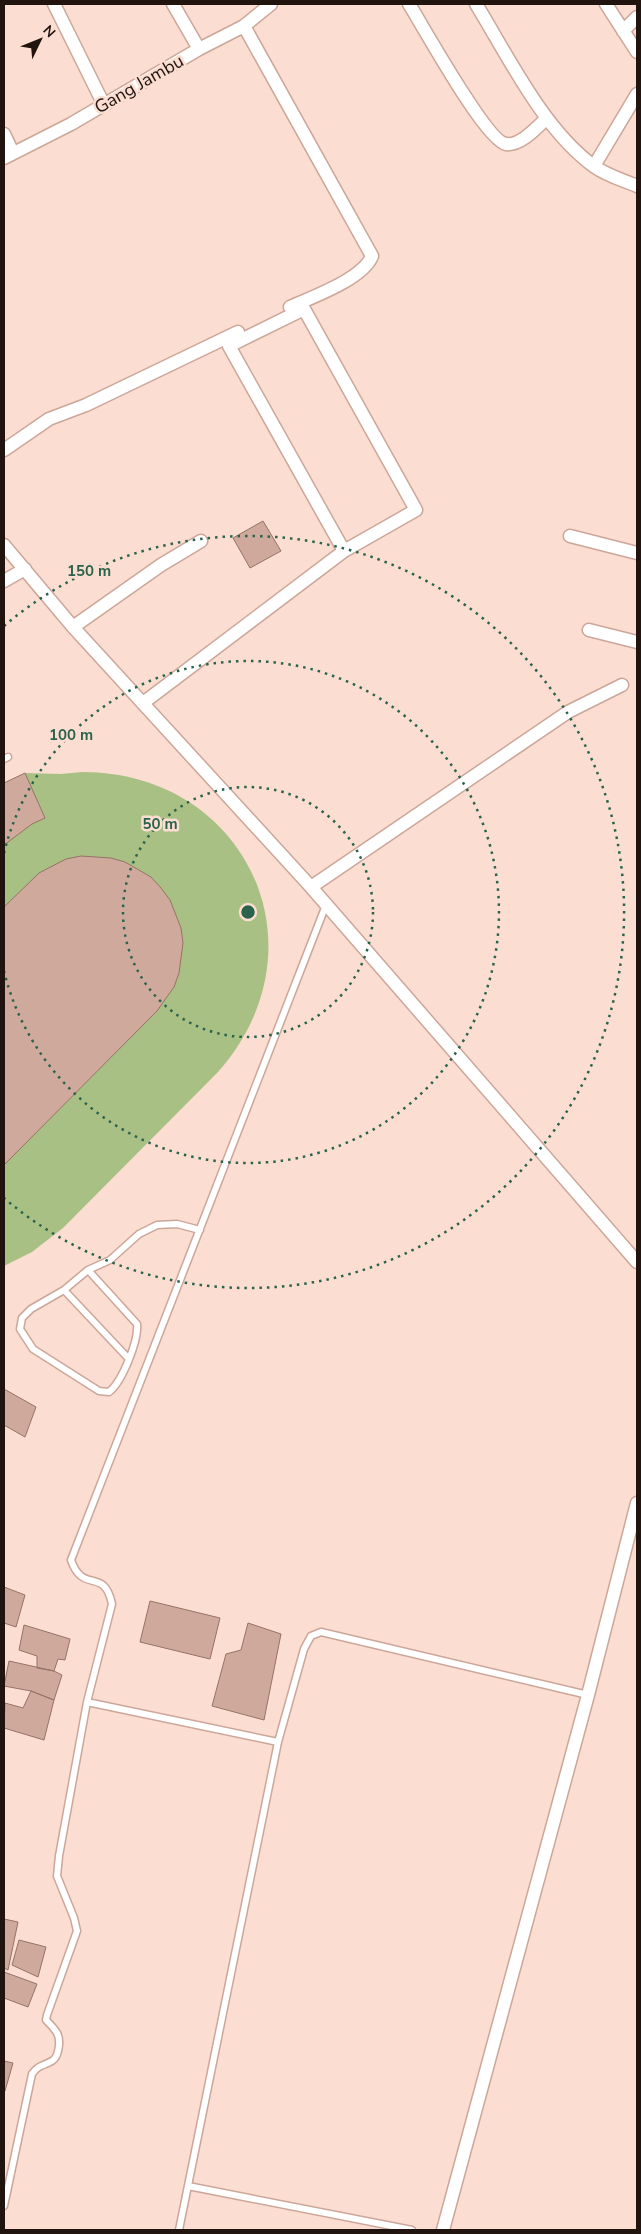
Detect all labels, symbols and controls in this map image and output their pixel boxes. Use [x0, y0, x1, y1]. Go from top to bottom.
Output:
north arrow [15, 15, 65, 65]
text: N [39, 21, 60, 42]
street label: Gang Jambu [90, 49, 188, 119]
text: 150 m [67, 561, 111, 581]
text: 100 m [49, 725, 93, 745]
text: 50 m [142, 814, 178, 834]
centre of rings [239, 903, 257, 921]

